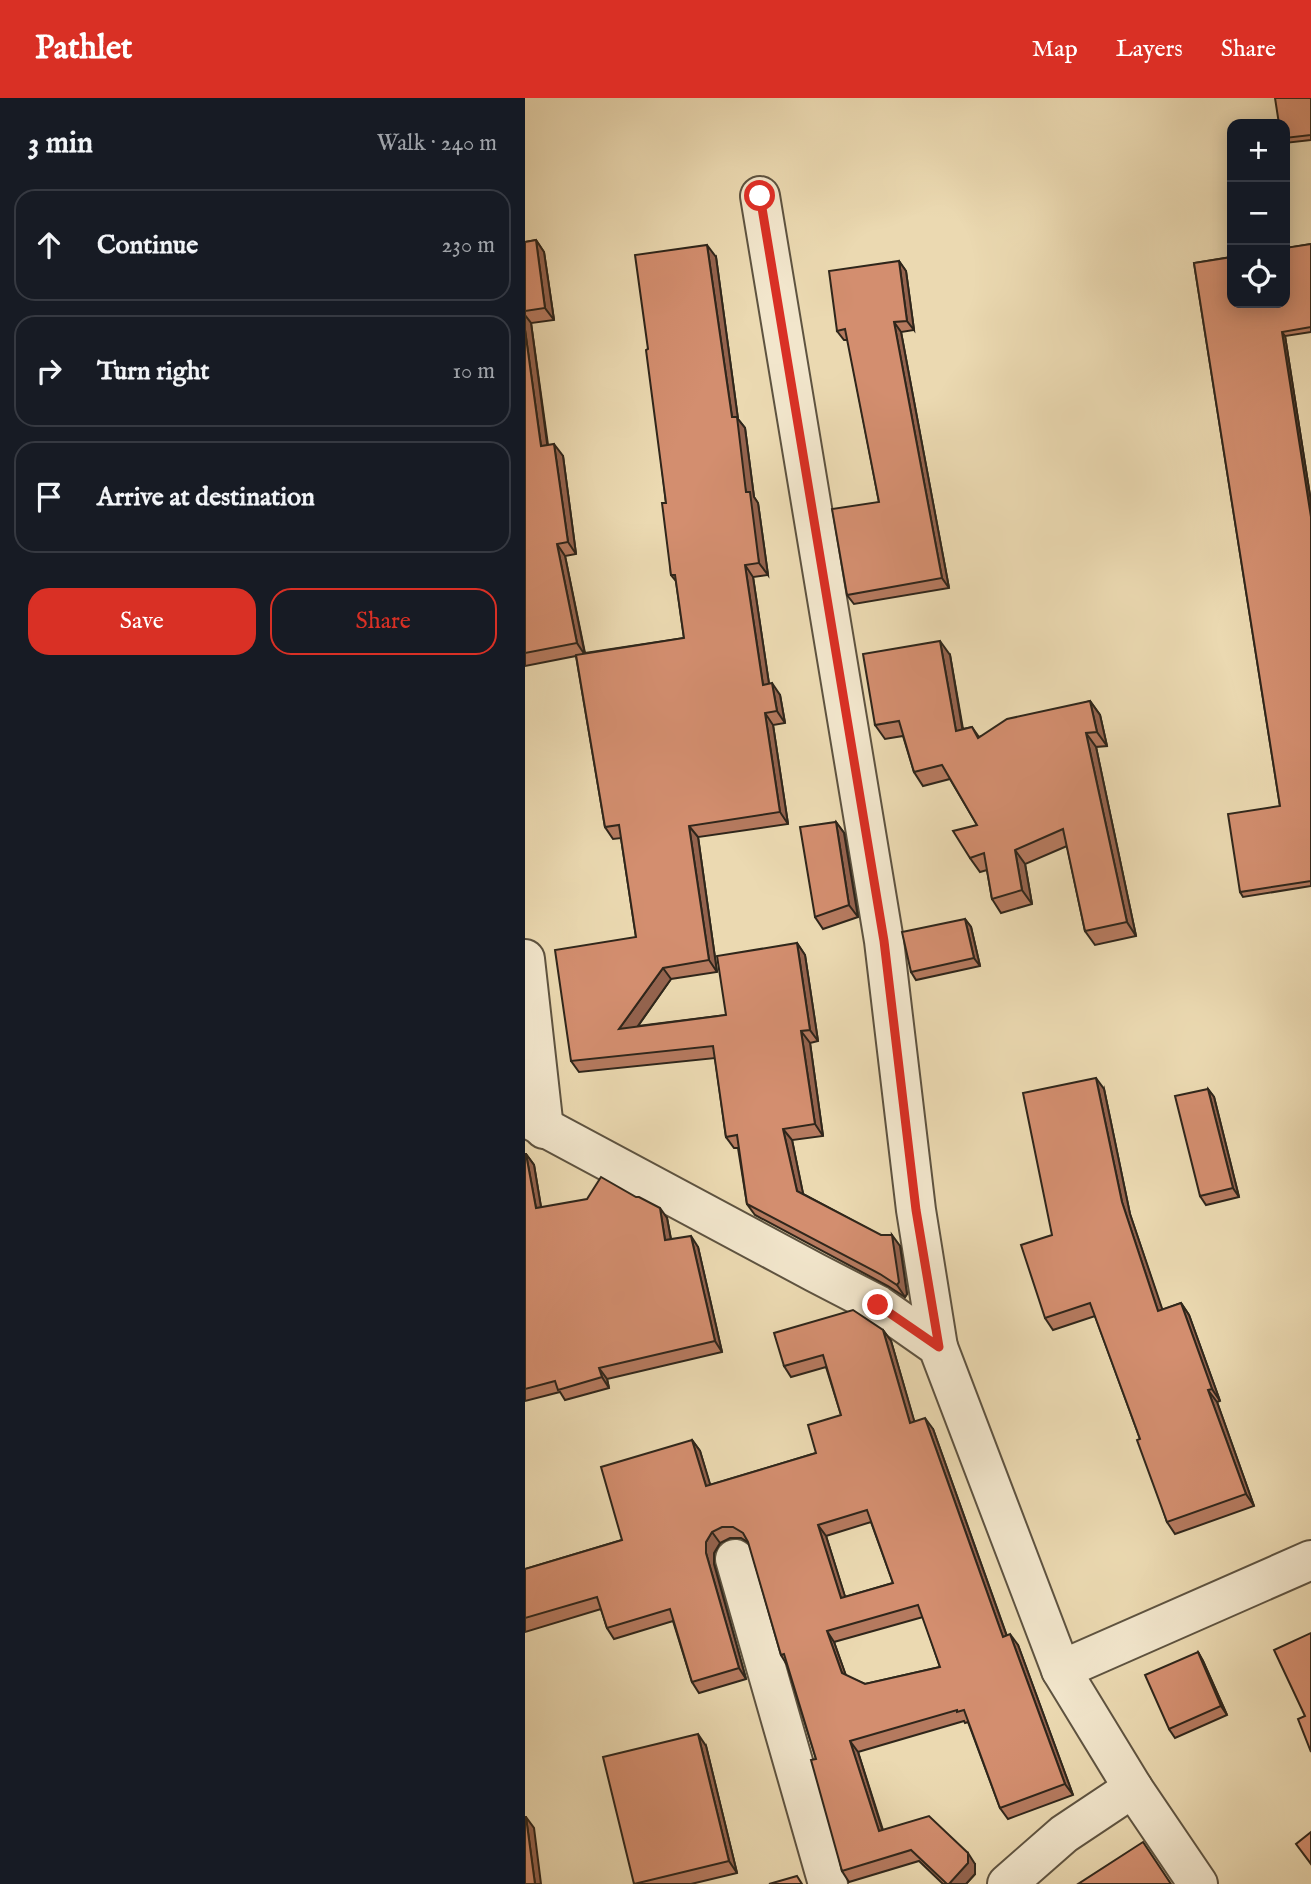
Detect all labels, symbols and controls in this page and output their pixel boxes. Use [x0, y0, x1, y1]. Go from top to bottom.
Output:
text: Pathlet [35, 28, 132, 70]
text: Map [1032, 34, 1078, 65]
text: Layers [1116, 34, 1183, 65]
text: Share [1221, 34, 1276, 65]
map controls [1227, 119, 1290, 308]
button: + [1227, 119, 1290, 182]
text: 3 min [28, 125, 93, 163]
text: Walk · 240 m [377, 129, 497, 158]
route start [744, 180, 775, 211]
button: − [1227, 182, 1290, 245]
icon: ahead [30, 226, 68, 264]
text: Continue [97, 229, 198, 262]
text: 230 m [442, 231, 495, 260]
button: locate [1227, 245, 1290, 308]
icon: right [30, 352, 68, 390]
text: Turn right [97, 355, 210, 388]
text: 10 m [452, 357, 495, 386]
icon: arrive [30, 478, 68, 516]
text: Arrive at destination [97, 481, 315, 514]
button: Save [28, 588, 256, 655]
button: Share [270, 588, 497, 655]
route end [862, 1289, 893, 1320]

